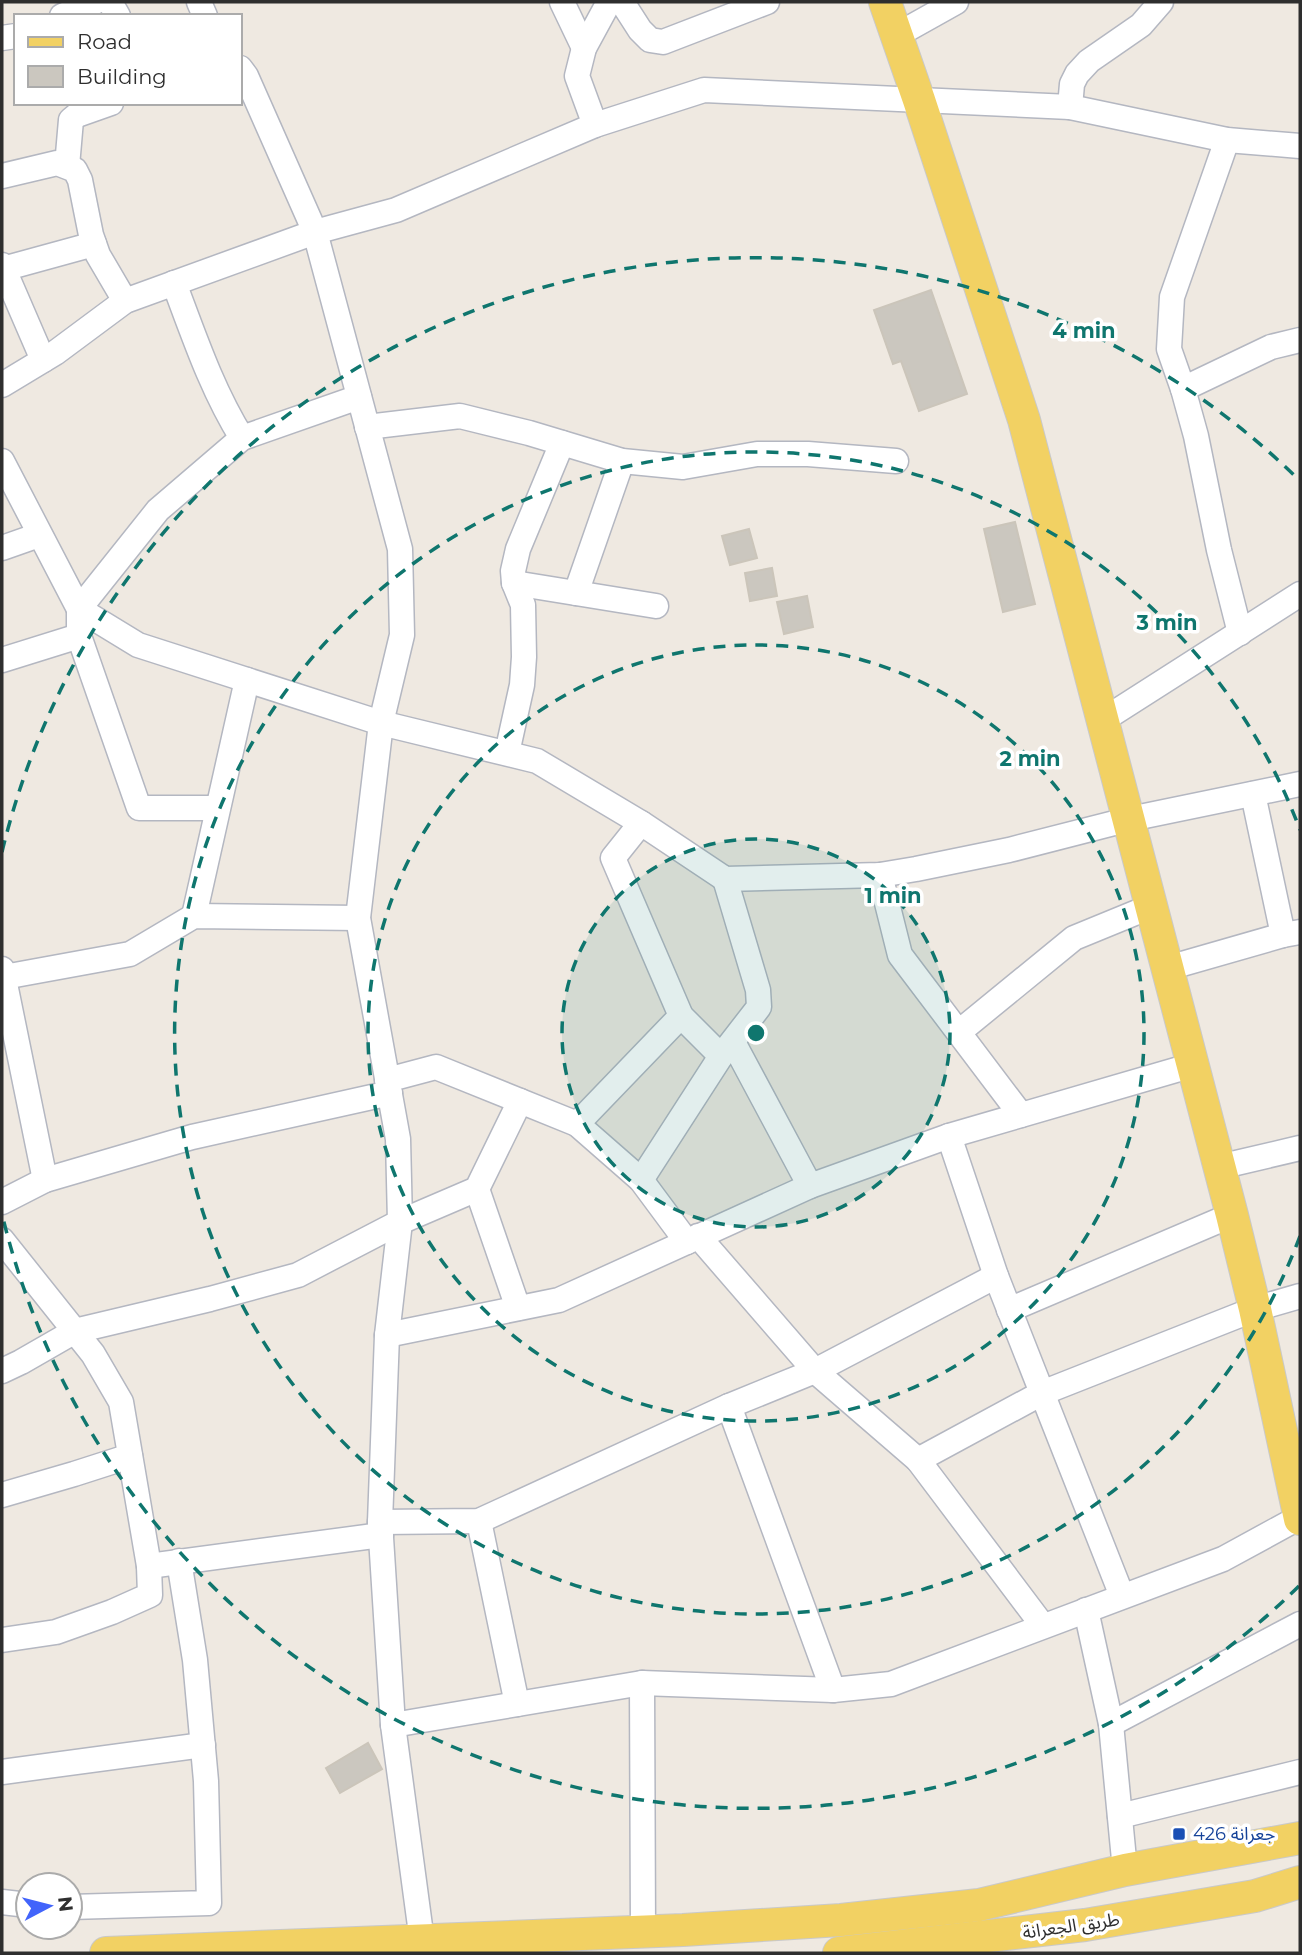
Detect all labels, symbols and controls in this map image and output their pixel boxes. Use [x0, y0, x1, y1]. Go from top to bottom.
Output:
legend [14, 14, 242, 105]
text: Road [77, 29, 132, 54]
text: Building [77, 64, 167, 89]
text: 4 min [1052, 318, 1116, 343]
text: 3 min [1135, 610, 1198, 635]
text: 2 min [999, 746, 1061, 771]
text: 1 min [864, 883, 922, 908]
centre of rings [744, 1021, 768, 1045]
place label: جعرانة 426 [1193, 1823, 1275, 1845]
marker: جعرانة 426 [1171, 1826, 1187, 1842]
north arrow [14, 1871, 84, 1941]
text: N [53, 1895, 78, 1913]
street label: طريق الجعرانة [1021, 1908, 1121, 1944]

